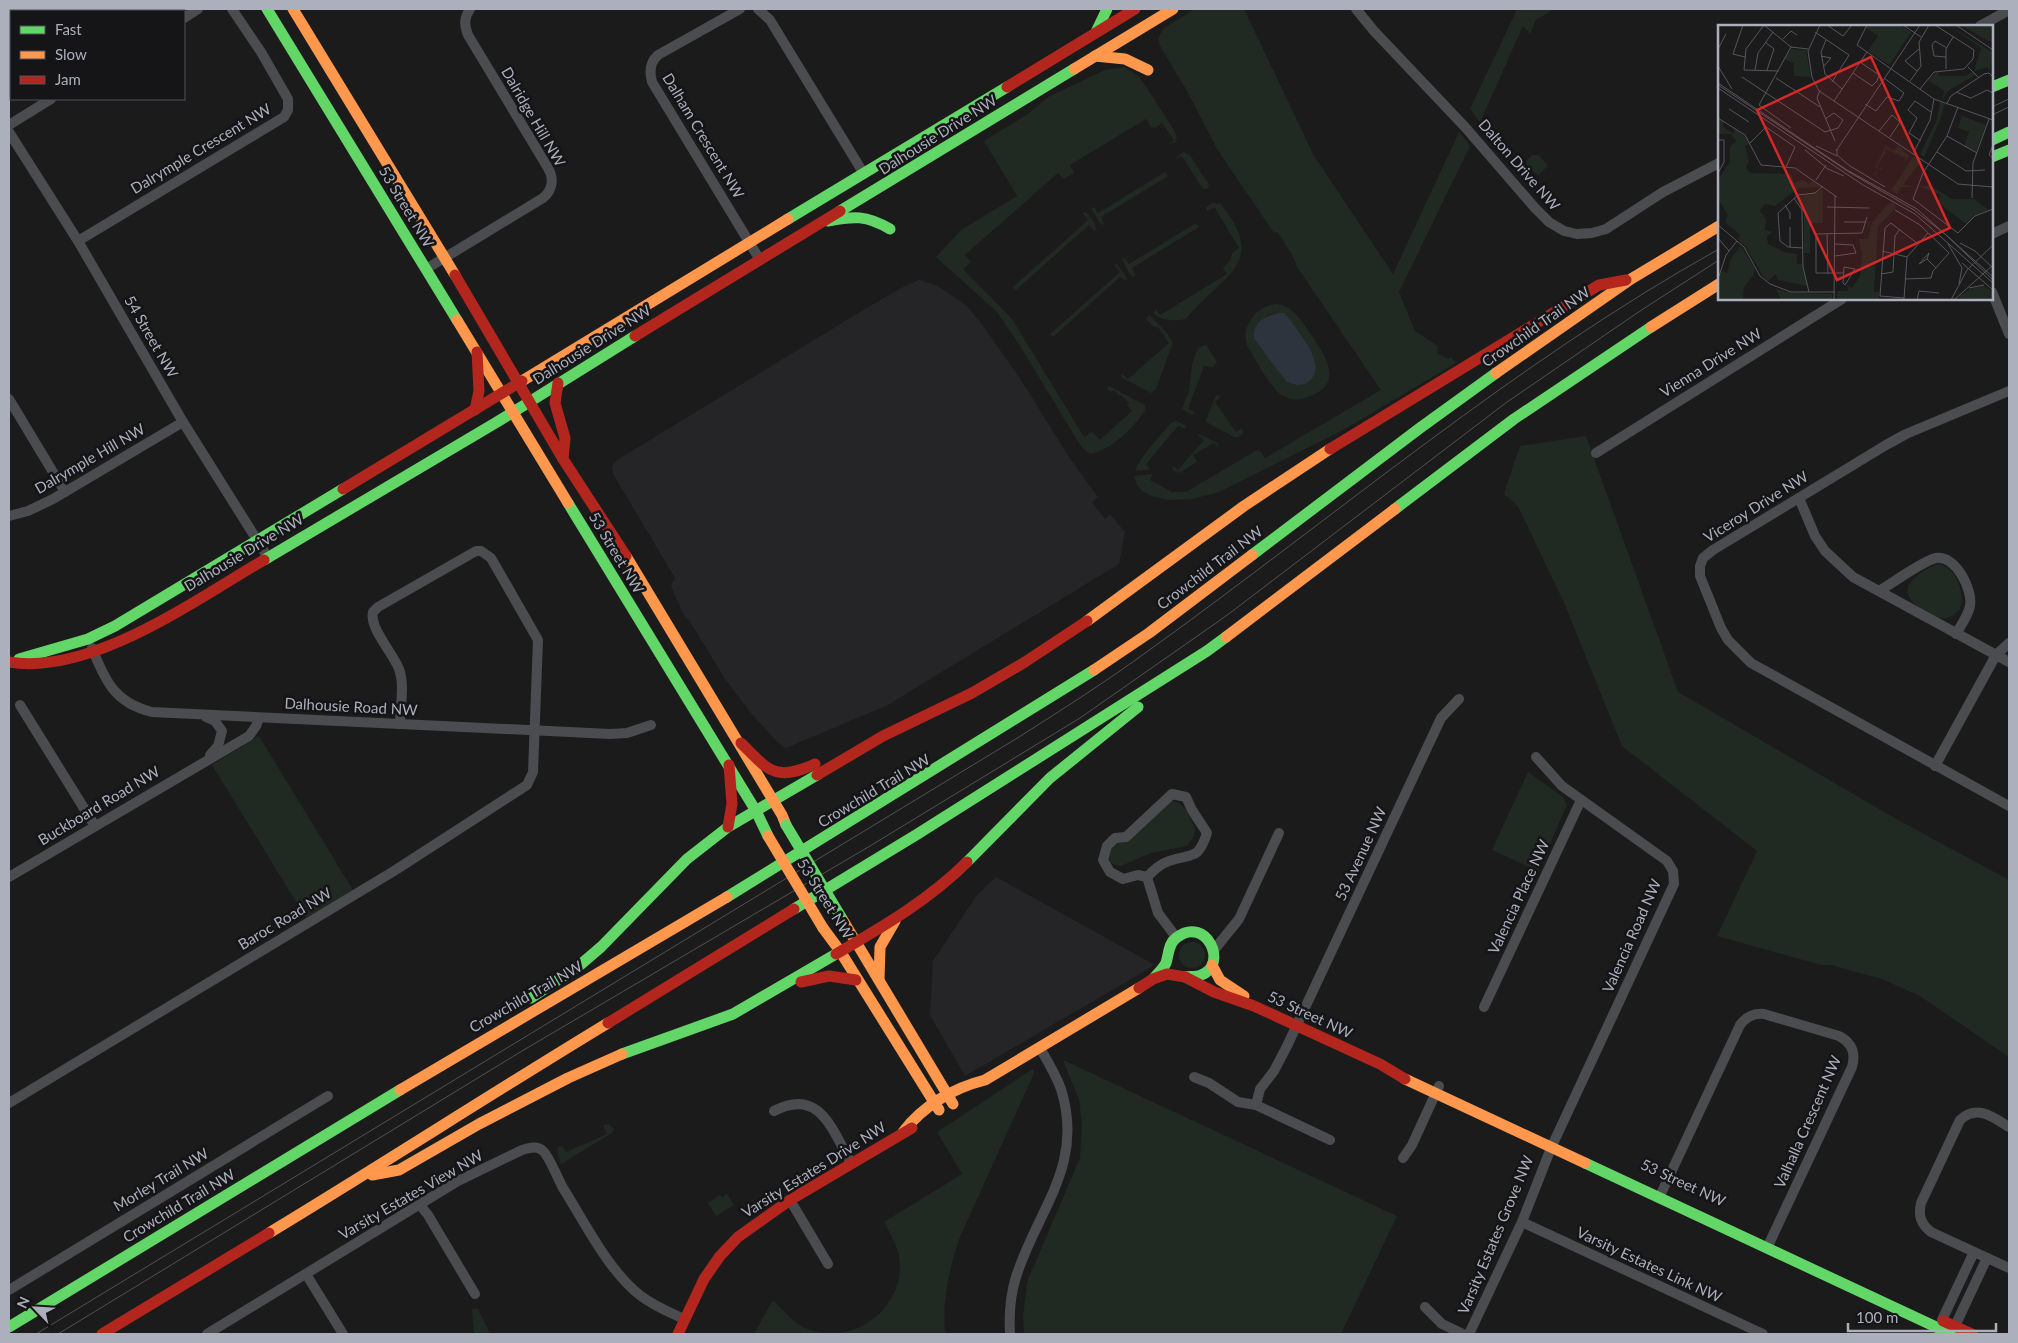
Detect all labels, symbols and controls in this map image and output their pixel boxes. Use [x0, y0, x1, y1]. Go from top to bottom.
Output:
legend [10, 10, 185, 100]
text: Fast [55, 20, 82, 38]
inset map [1718, 25, 1993, 300]
text: Slow [55, 45, 87, 63]
street label: Dalridge Hill NW [498, 64, 570, 170]
street label: Dalham Crescent NW [659, 69, 749, 202]
text: Jam [55, 70, 81, 88]
street label: Dalhousie Drive NW [875, 90, 1000, 178]
street label: Dalrymple Crescent NW [127, 99, 274, 197]
street label: Dalton Drive NW [1475, 115, 1565, 214]
street label: 53 Street NW [376, 163, 438, 251]
street label: Crowchild Trail NW [1478, 282, 1593, 370]
street label: 54 Street NW [121, 292, 183, 381]
street label: Dalhousie Drive NW [529, 300, 654, 388]
street label: Vienna Drive NW [1656, 323, 1765, 401]
street label: Dalrymple Hill NW [31, 419, 148, 497]
street label: Viceroy Drive NW [1700, 467, 1811, 546]
street label: Dalhousie Drive NW [181, 509, 307, 595]
street label: 53 Street NW [586, 509, 648, 597]
street label: Crowchild Trail NW [1153, 521, 1266, 613]
street label: Dalhousie Road NW [284, 694, 419, 719]
street label: Crowchild Trail NW [814, 749, 933, 831]
street label: Buckboard Road NW [34, 762, 163, 849]
street label: 53 Avenue NW [1331, 803, 1390, 903]
street label: Valencia Place NW [1484, 836, 1553, 957]
street label: 53 Street NW [794, 855, 858, 942]
street label: Valencia Road NW [1598, 876, 1664, 995]
street label: Baroc Road NW [235, 883, 335, 953]
street label: Crowchild Trail NW [466, 956, 586, 1036]
street label: 53 Street NW [1265, 987, 1356, 1042]
street label: Valhalla Crescent NW [1770, 1052, 1845, 1191]
street label: Varsity Estates Drive NW [738, 1117, 889, 1221]
street label: Morley Trail NW [110, 1143, 212, 1215]
street label: Varsity Estates View NW [335, 1145, 486, 1243]
street label: Varsity Estates Grove NW [1453, 1152, 1537, 1317]
street label: 53 Street NW [1638, 1155, 1729, 1210]
street label: Crowchild Trail NW [119, 1164, 238, 1246]
street label: Varsity Estates Link NW [1574, 1223, 1725, 1306]
north arrow [10, 1283, 60, 1333]
text: N [13, 1294, 33, 1311]
scale bar [1848, 1300, 1996, 1332]
text: 100 m [1856, 1308, 1898, 1326]

